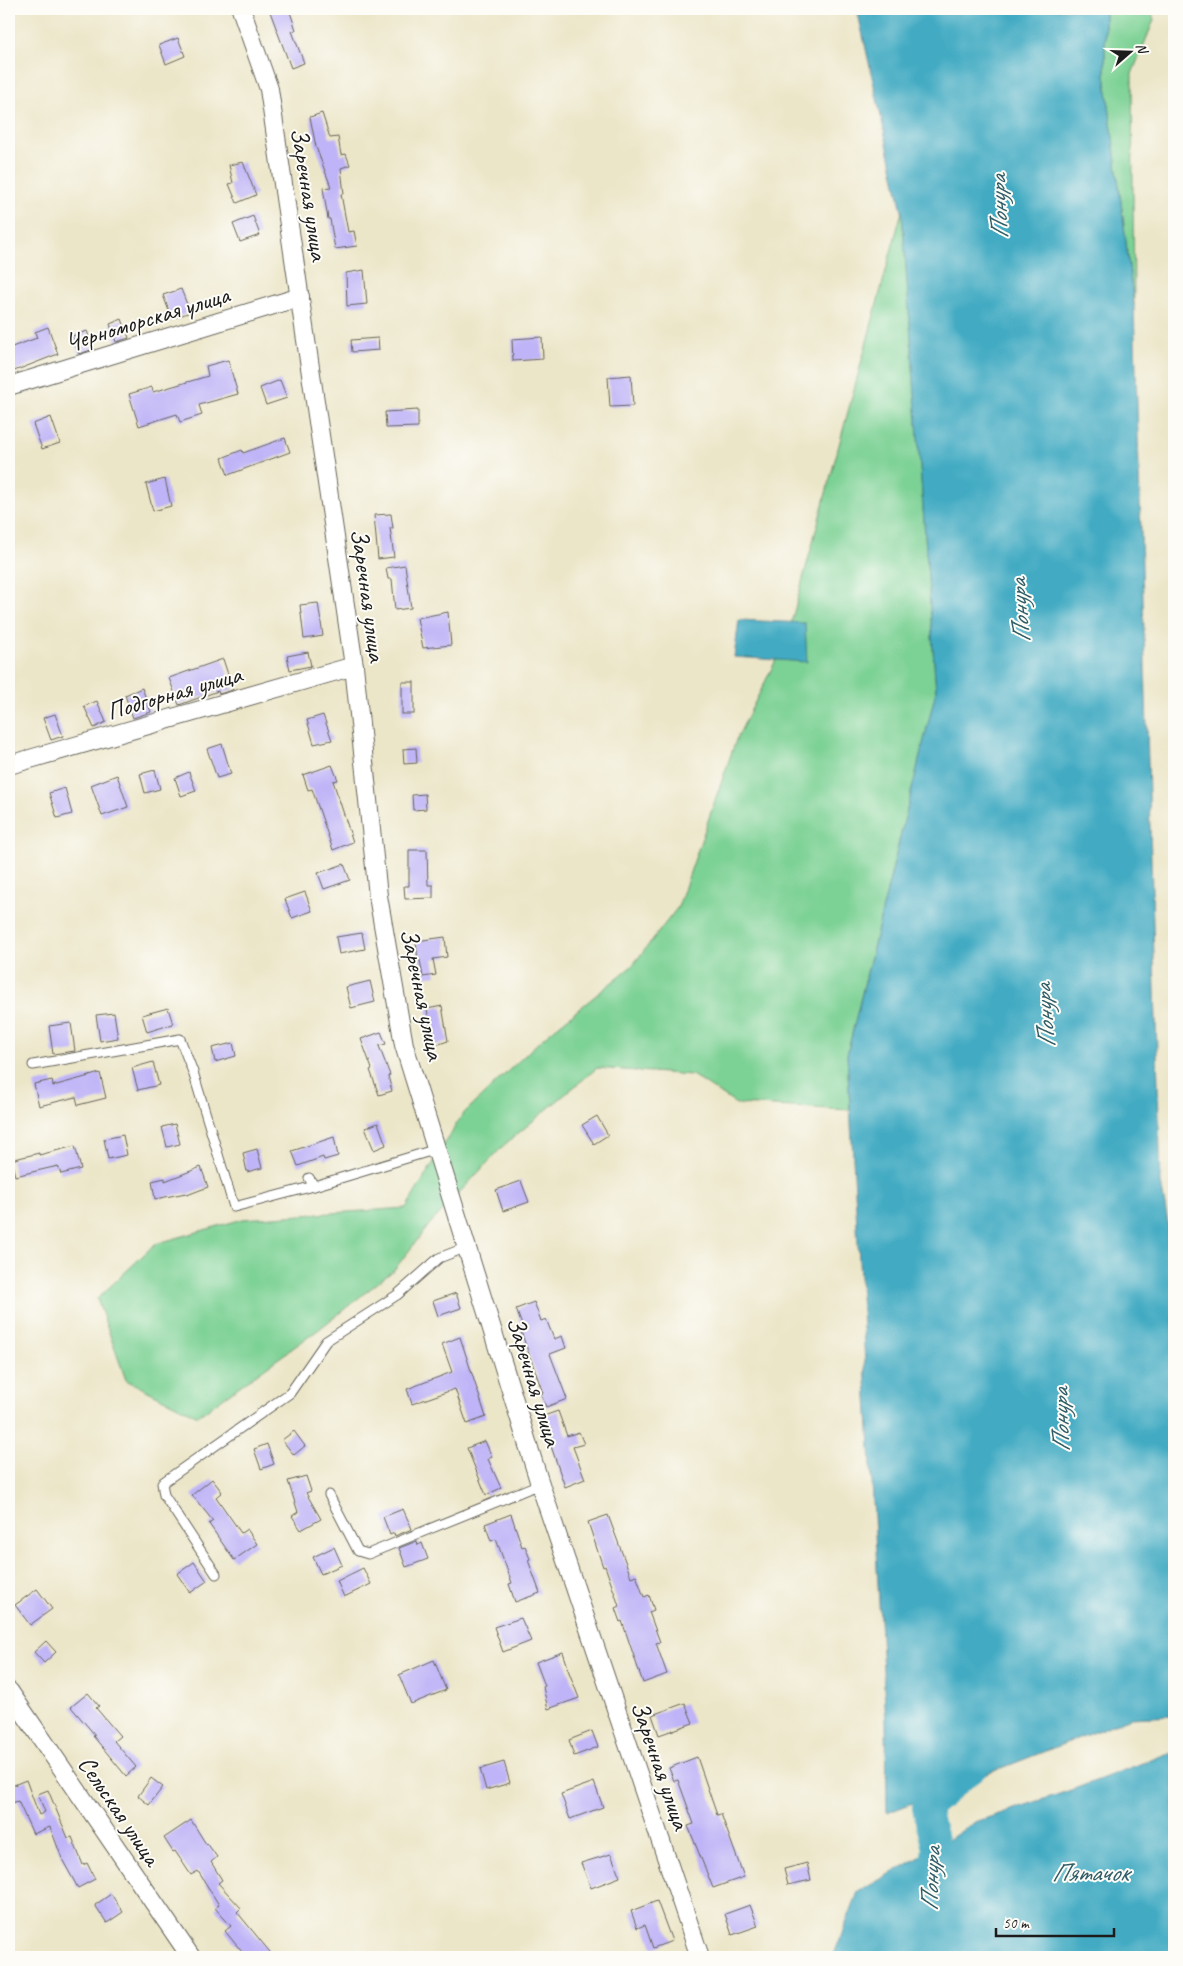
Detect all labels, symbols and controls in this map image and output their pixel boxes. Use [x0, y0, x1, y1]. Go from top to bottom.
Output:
north arrow [1106, 28, 1156, 78]
text: N [1132, 41, 1152, 57]
street label: Заречная улица [283, 126, 336, 265]
water label: Понура [981, 171, 1016, 240]
street label: Черноморская улица [61, 278, 235, 359]
street label: Заречная улица [343, 527, 393, 666]
water label: Понура [1001, 574, 1038, 644]
street label: Подгорная улица [103, 658, 247, 727]
street label: Заречная улица [392, 925, 452, 1065]
water label: Понура [1026, 979, 1063, 1049]
street label: Заречная улица [499, 1313, 569, 1452]
water label: Понура [1043, 1384, 1078, 1452]
street label: Заречная улица [623, 1697, 698, 1836]
street label: Сельская улица [71, 1749, 169, 1874]
water label: Понура [912, 1843, 949, 1912]
water label: Пятачок [1052, 1856, 1133, 1889]
scale bar [996, 1906, 1113, 1938]
text: 50 m [1003, 1914, 1030, 1933]

